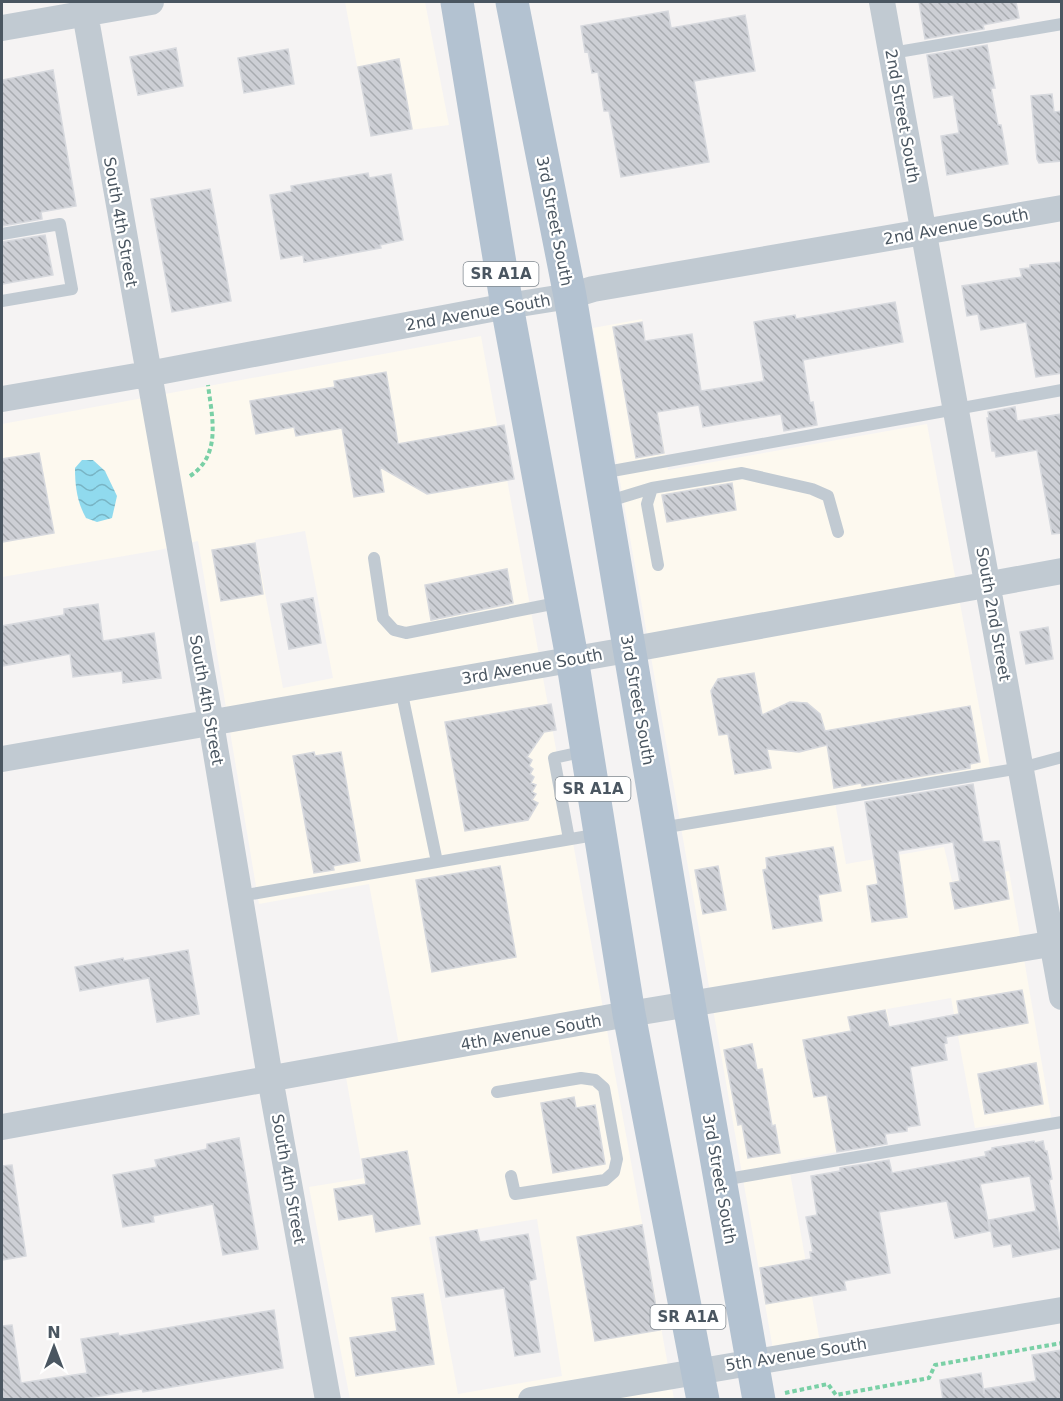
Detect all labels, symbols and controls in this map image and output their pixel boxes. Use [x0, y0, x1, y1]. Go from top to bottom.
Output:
street label: 2nd Street South [881, 48, 924, 185]
street label: South 4th Street [100, 155, 141, 289]
street label: 3rd Street South [533, 155, 576, 288]
street label: 2nd Avenue South [882, 204, 1030, 249]
road number: SR A1A [464, 262, 538, 286]
street label: 2nd Avenue South [404, 290, 552, 335]
street label: South 2nd Street [972, 546, 1015, 683]
street label: South 4th Street [186, 633, 227, 767]
street label: 3rd Street South [617, 633, 658, 767]
street label: 3rd Avenue South [460, 645, 604, 688]
road number: SR A1A [556, 777, 630, 801]
street label: 4th Avenue South [459, 1011, 603, 1054]
street label: South 4th Street [268, 1112, 309, 1246]
street label: 3rd Street South [699, 1112, 740, 1246]
road number: SR A1A [650, 1305, 726, 1329]
north arrow [24, 1317, 84, 1377]
text: N [47, 1323, 61, 1342]
street label: 5th Avenue South [724, 1334, 868, 1375]

